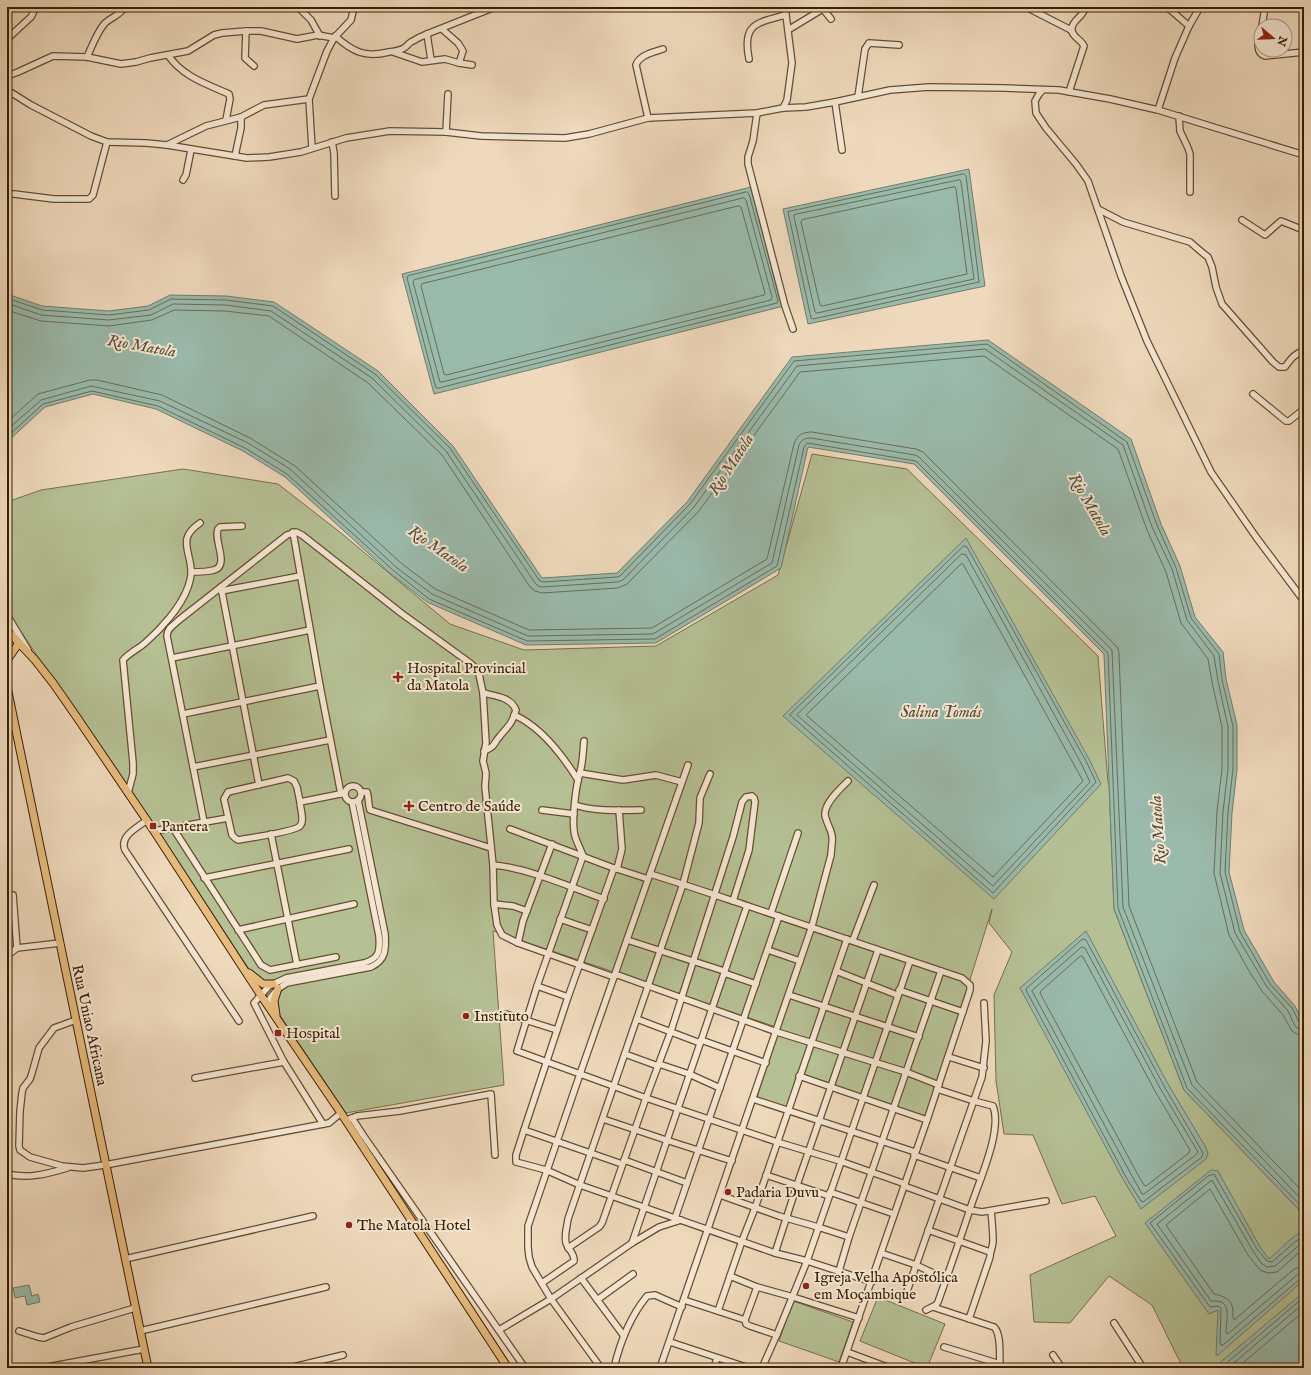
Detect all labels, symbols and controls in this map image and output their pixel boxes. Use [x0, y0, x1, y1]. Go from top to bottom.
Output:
north arrow [1253, 18, 1293, 58]
text: N [1273, 33, 1290, 48]
water label: Rio Matola [106, 331, 178, 363]
water label: Rio Matola [704, 431, 759, 500]
water label: Rio Matola [1063, 470, 1115, 540]
water label: Rio Matola [404, 522, 472, 578]
place label: Hospital Provincial da Matola [407, 659, 527, 695]
marker: Hospital Provincial da Matola [392, 671, 404, 683]
water label: Salina Tomás [900, 703, 982, 723]
water label: Rio Matola [1147, 795, 1171, 865]
place label: Centro de Saúde [418, 797, 521, 816]
marker: Centro de Saúde [403, 800, 415, 812]
place label: Pantera [161, 817, 209, 836]
marker: Pantera [148, 821, 158, 831]
street label: Rua Uniao Africana [67, 963, 112, 1088]
place label: Instituto [474, 1007, 529, 1026]
marker: Instituto [461, 1011, 471, 1021]
place label: Hospital [286, 1024, 341, 1043]
marker: Hospital [273, 1028, 283, 1038]
place label: Padaria Duvu [736, 1183, 819, 1202]
marker: Padaria Duvu [723, 1187, 733, 1197]
place label: The Matola Hotel [357, 1216, 471, 1235]
marker: The Matola Hotel [344, 1220, 354, 1230]
place label: Igreja Velha Apostólica em Moçambique [814, 1268, 958, 1304]
marker: Igreja Velha Apostólica em Moçambique [801, 1281, 811, 1291]

